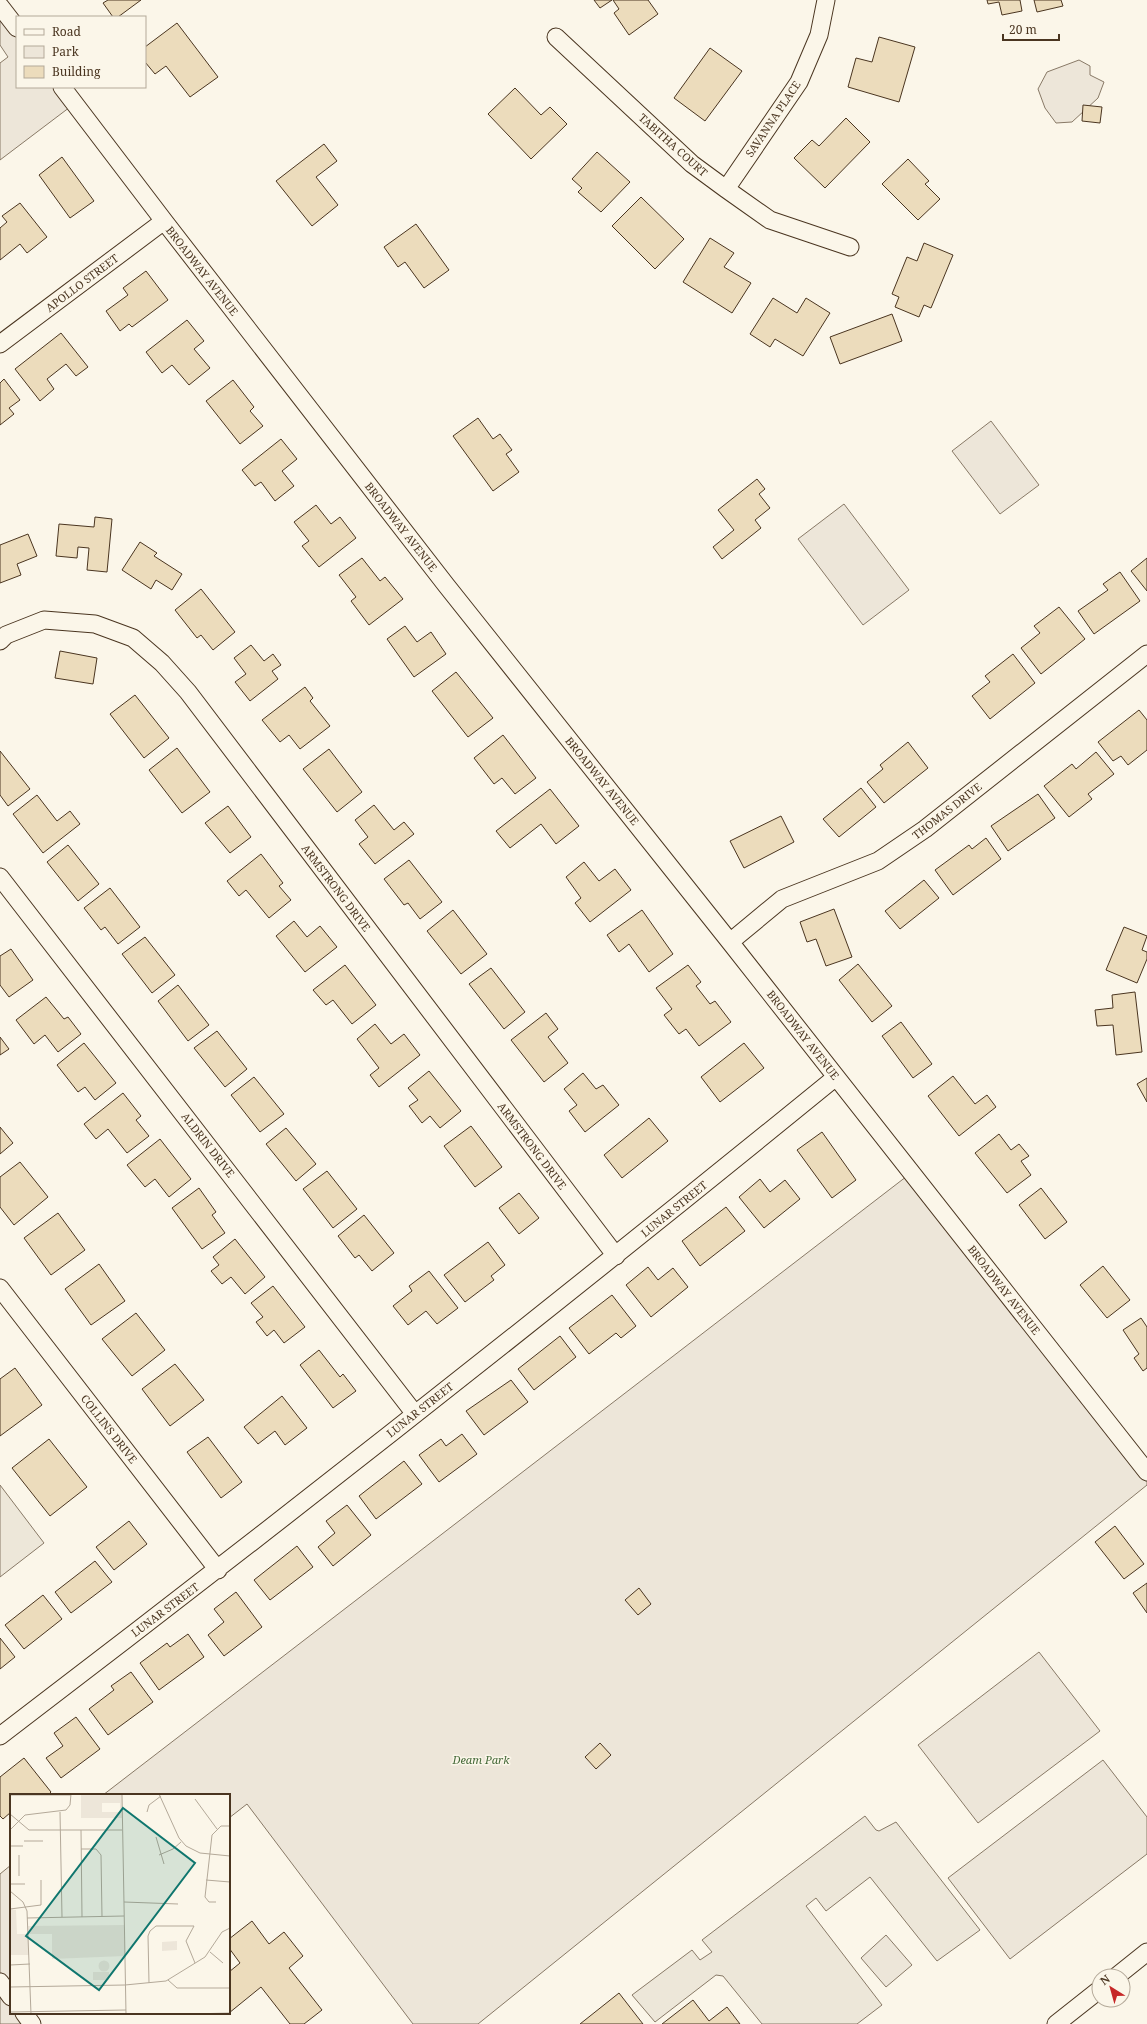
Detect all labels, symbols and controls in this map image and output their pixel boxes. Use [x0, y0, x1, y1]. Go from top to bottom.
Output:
legend [16, 16, 146, 88]
scale bar [1003, 16, 1059, 42]
text: 20 m [1009, 21, 1037, 38]
text: Road [52, 23, 82, 40]
text: Park [52, 43, 80, 60]
text: Building [52, 63, 101, 80]
street label: SAVANNA PLACE [741, 78, 804, 160]
street label: TABITHA COURT [636, 110, 711, 180]
street label: BROADWAY AVENUE [163, 223, 242, 319]
street label: APOLLO STREET [42, 250, 121, 315]
street label: BROADWAY AVENUE [362, 479, 441, 575]
street label: BROADWAY AVENUE [562, 733, 643, 828]
street label: THOMAS DRIVE [909, 779, 985, 842]
street label: ARMSTRONG DRIVE [299, 841, 374, 934]
street label: BROADWAY AVENUE [764, 987, 843, 1083]
street label: ARMSTRONG DRIVE [495, 1099, 570, 1192]
street label: ALDRIN DRIVE [178, 1109, 239, 1180]
street label: LUNAR STREET [637, 1177, 710, 1240]
street label: BROADWAY AVENUE [965, 1242, 1044, 1338]
street label: LUNAR STREET [383, 1379, 456, 1440]
street label: COLLINS DRIVE [78, 1391, 141, 1466]
street label: LUNAR STREET [128, 1579, 202, 1640]
park label: Deam Park [451, 1752, 510, 1767]
inset map [10, 1794, 230, 2014]
north arrow [1091, 1968, 1131, 2008]
text: N [1097, 1971, 1113, 1988]

